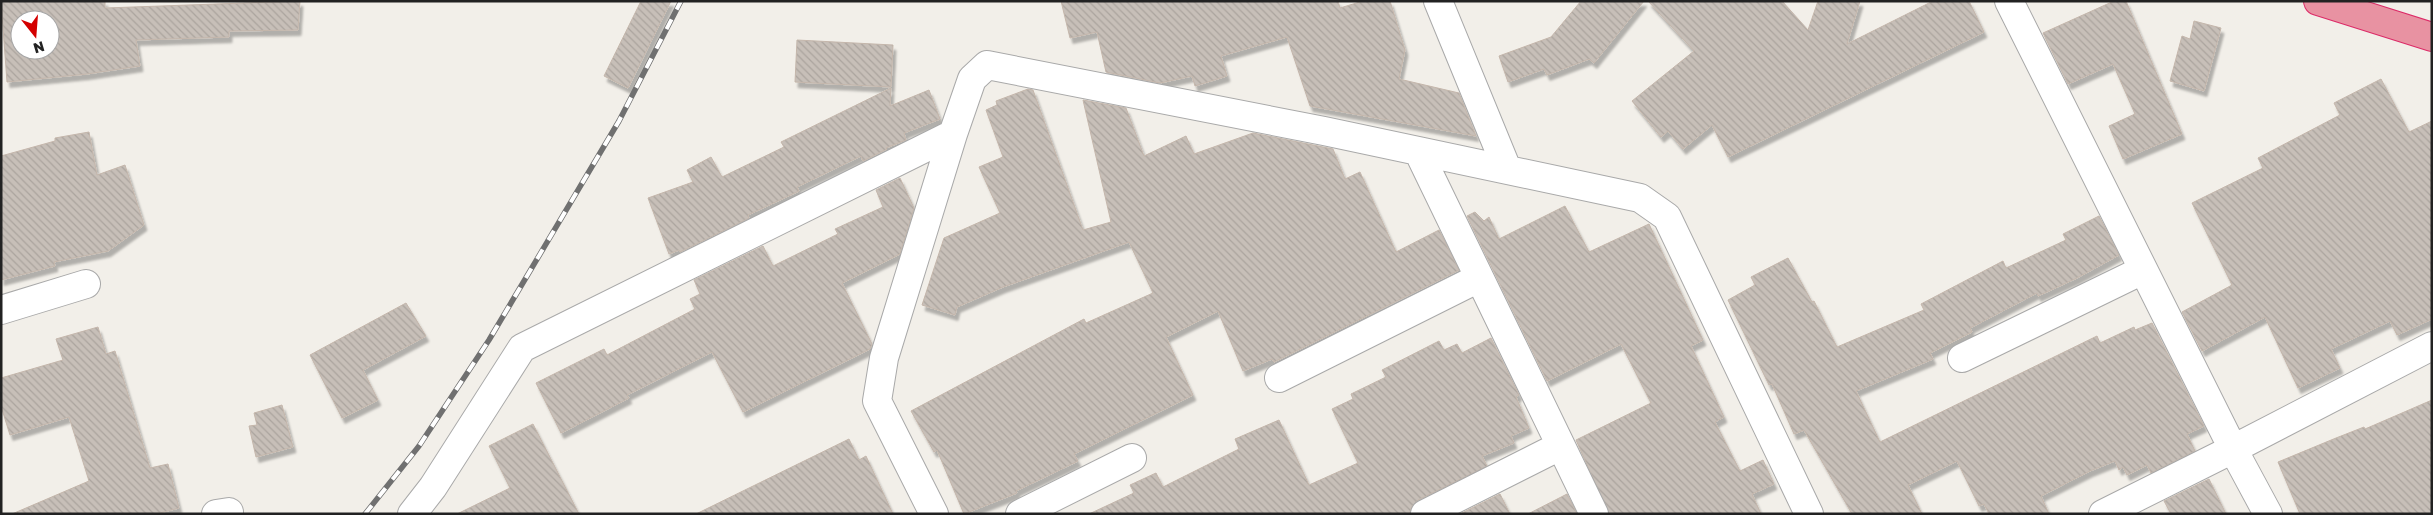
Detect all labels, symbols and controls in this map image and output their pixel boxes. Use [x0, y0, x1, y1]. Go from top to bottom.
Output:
north arrow [10, 10, 60, 60]
text: N [31, 38, 47, 58]

